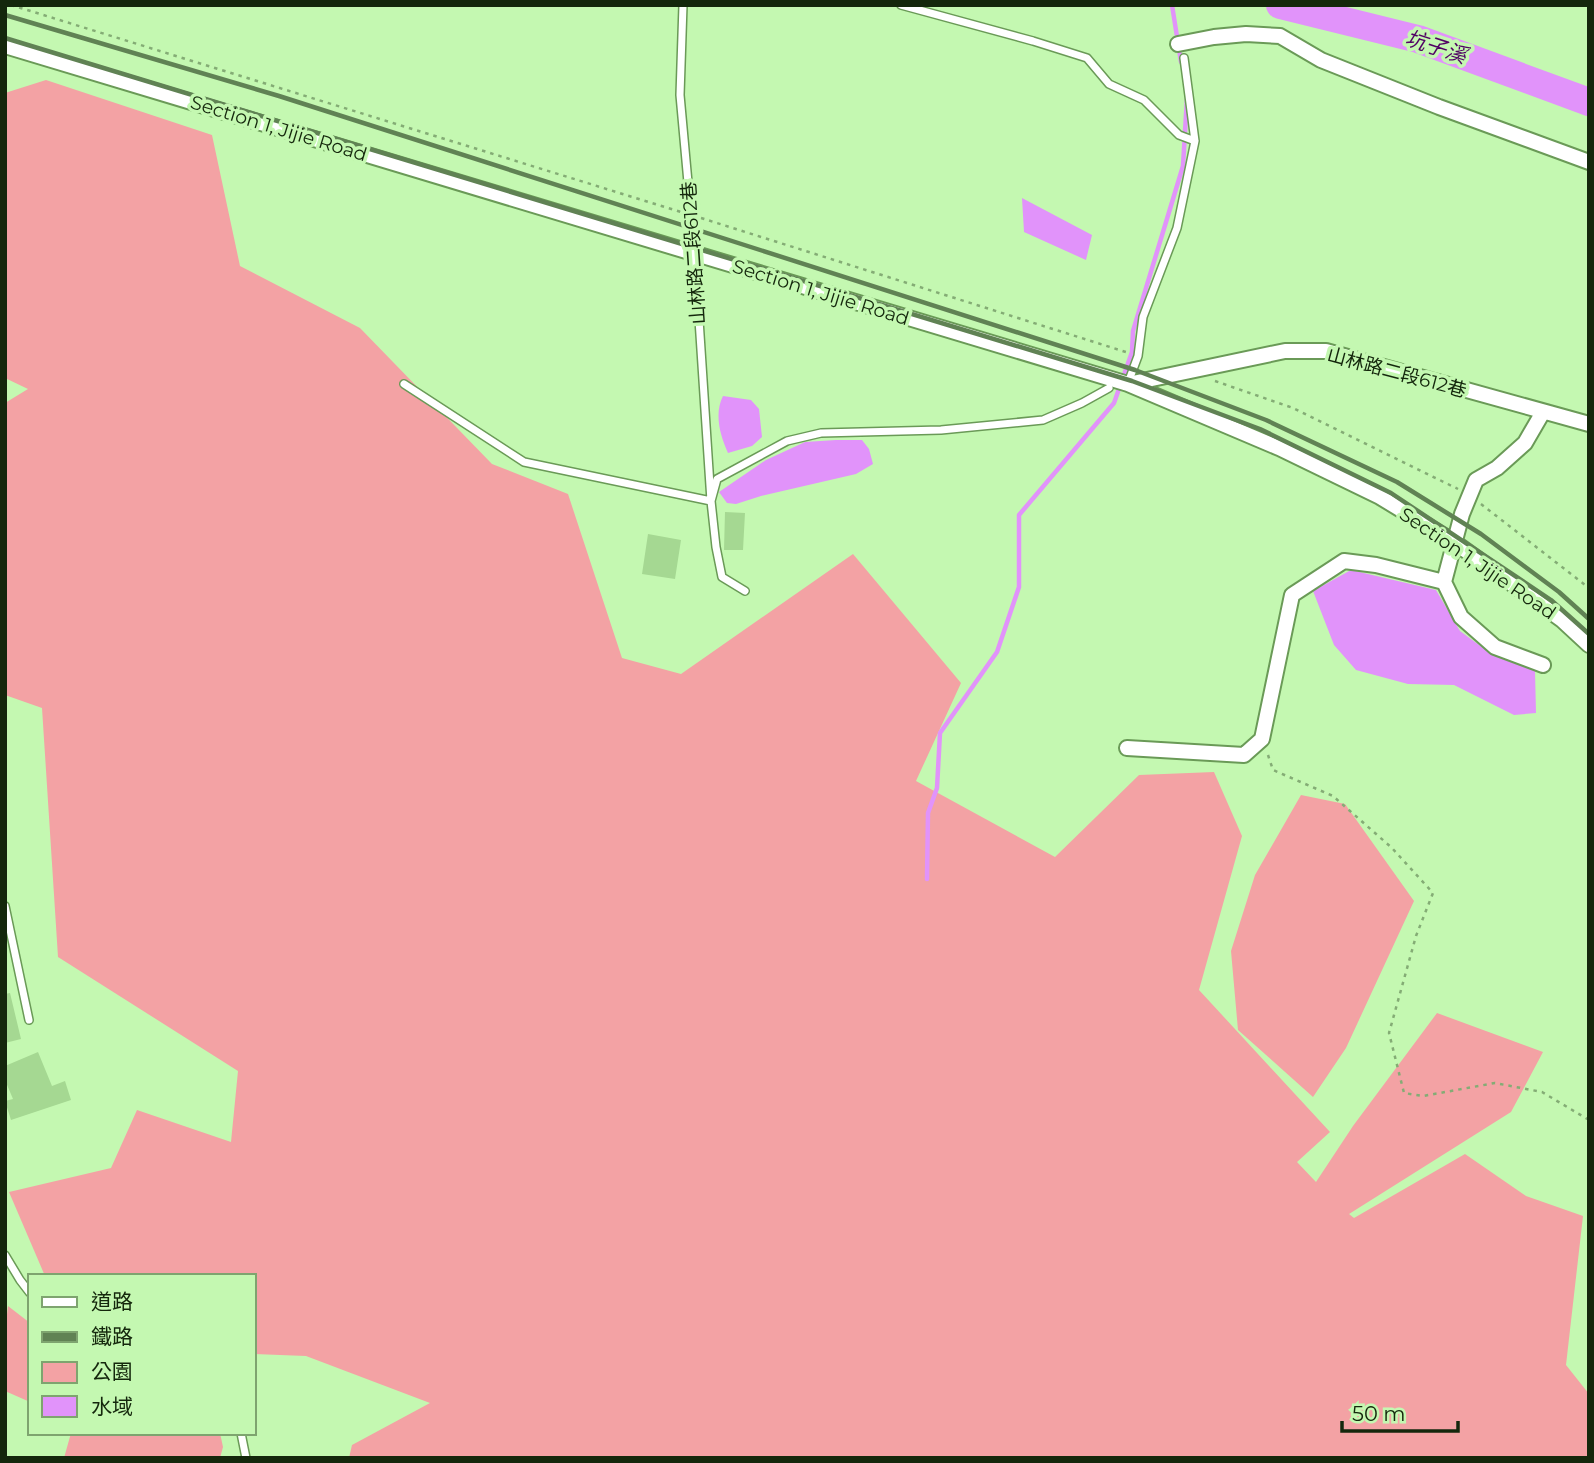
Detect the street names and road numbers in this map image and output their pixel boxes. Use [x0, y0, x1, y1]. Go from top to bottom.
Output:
street label: Section 1, Jijie Road [188, 91, 370, 166]
street label: 山林路二段612巷 [677, 181, 710, 325]
street label: Section 1, Jijie Road [730, 255, 912, 330]
street label: 山林路二段612巷 [1325, 343, 1469, 402]
street label: Section 1, Jijie Road [1395, 503, 1560, 624]

